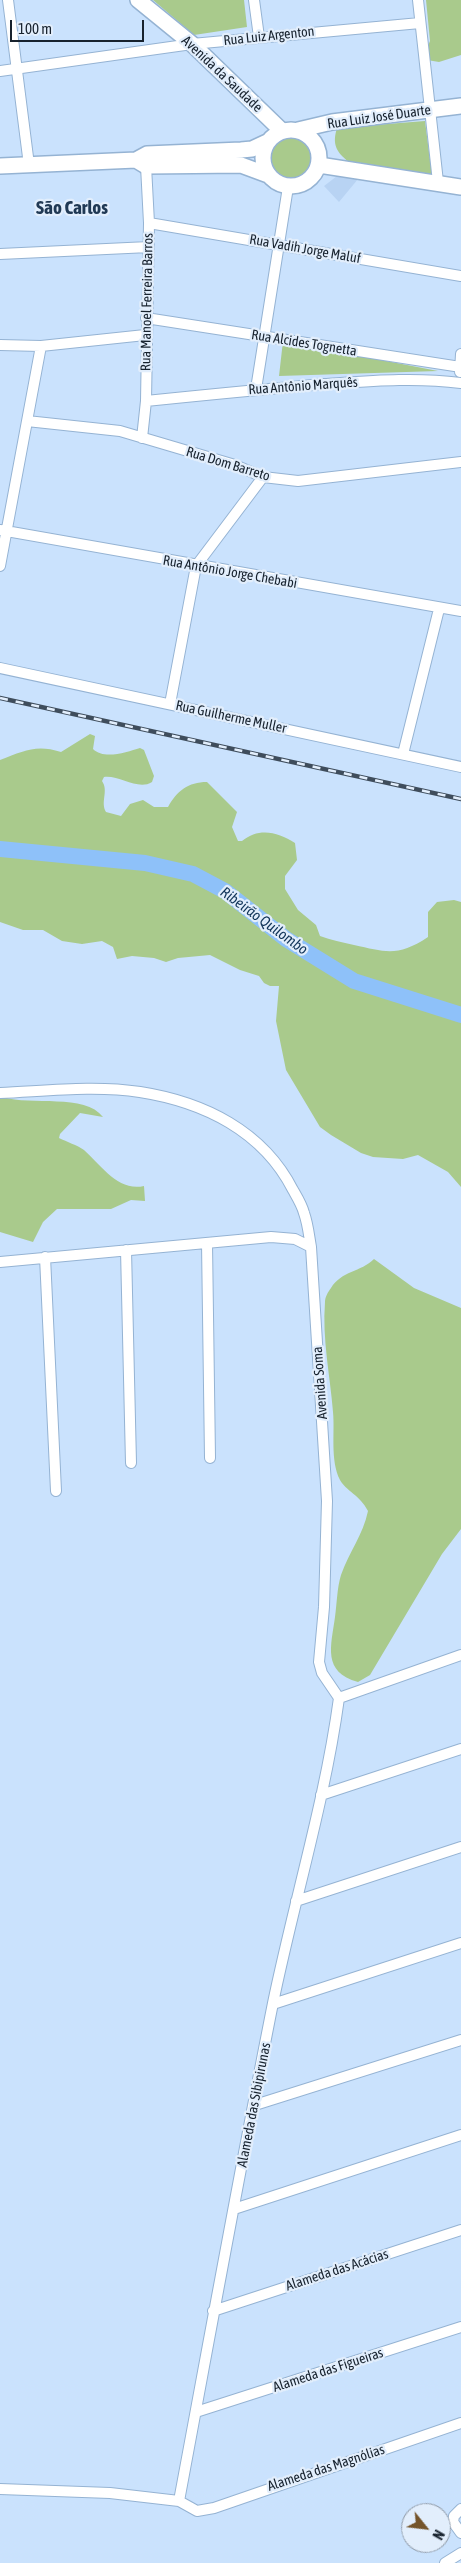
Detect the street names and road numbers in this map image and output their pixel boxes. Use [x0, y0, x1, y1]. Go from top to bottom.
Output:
street label: Rua Luiz Argenton [223, 23, 315, 49]
street label: Avenida da Saudade [178, 32, 266, 116]
street label: Rua Luiz José Duarte [326, 101, 432, 133]
street label: Rua Vadih Jorge Maluf [248, 231, 362, 267]
street label: Rua Manoel Ferreira Barros [137, 233, 157, 371]
street label: Rua Alcides Tognetta [250, 326, 358, 360]
street label: Rua Antônio Marquês [248, 374, 358, 398]
street label: Rua Dom Barreto [184, 443, 272, 485]
street label: Rua Antônio Jorge Chebabi [162, 552, 298, 592]
street label: Rua Guilherme Muller [174, 697, 288, 737]
street label: Avenida Soma [309, 1346, 331, 1420]
street label: Alameda das Sibipirunas [234, 2041, 274, 2169]
street label: Alameda das Acácias [284, 2245, 390, 2295]
street label: Alameda das Figueiras [271, 2344, 385, 2396]
street label: Alameda das Magnólias [265, 2441, 387, 2495]

